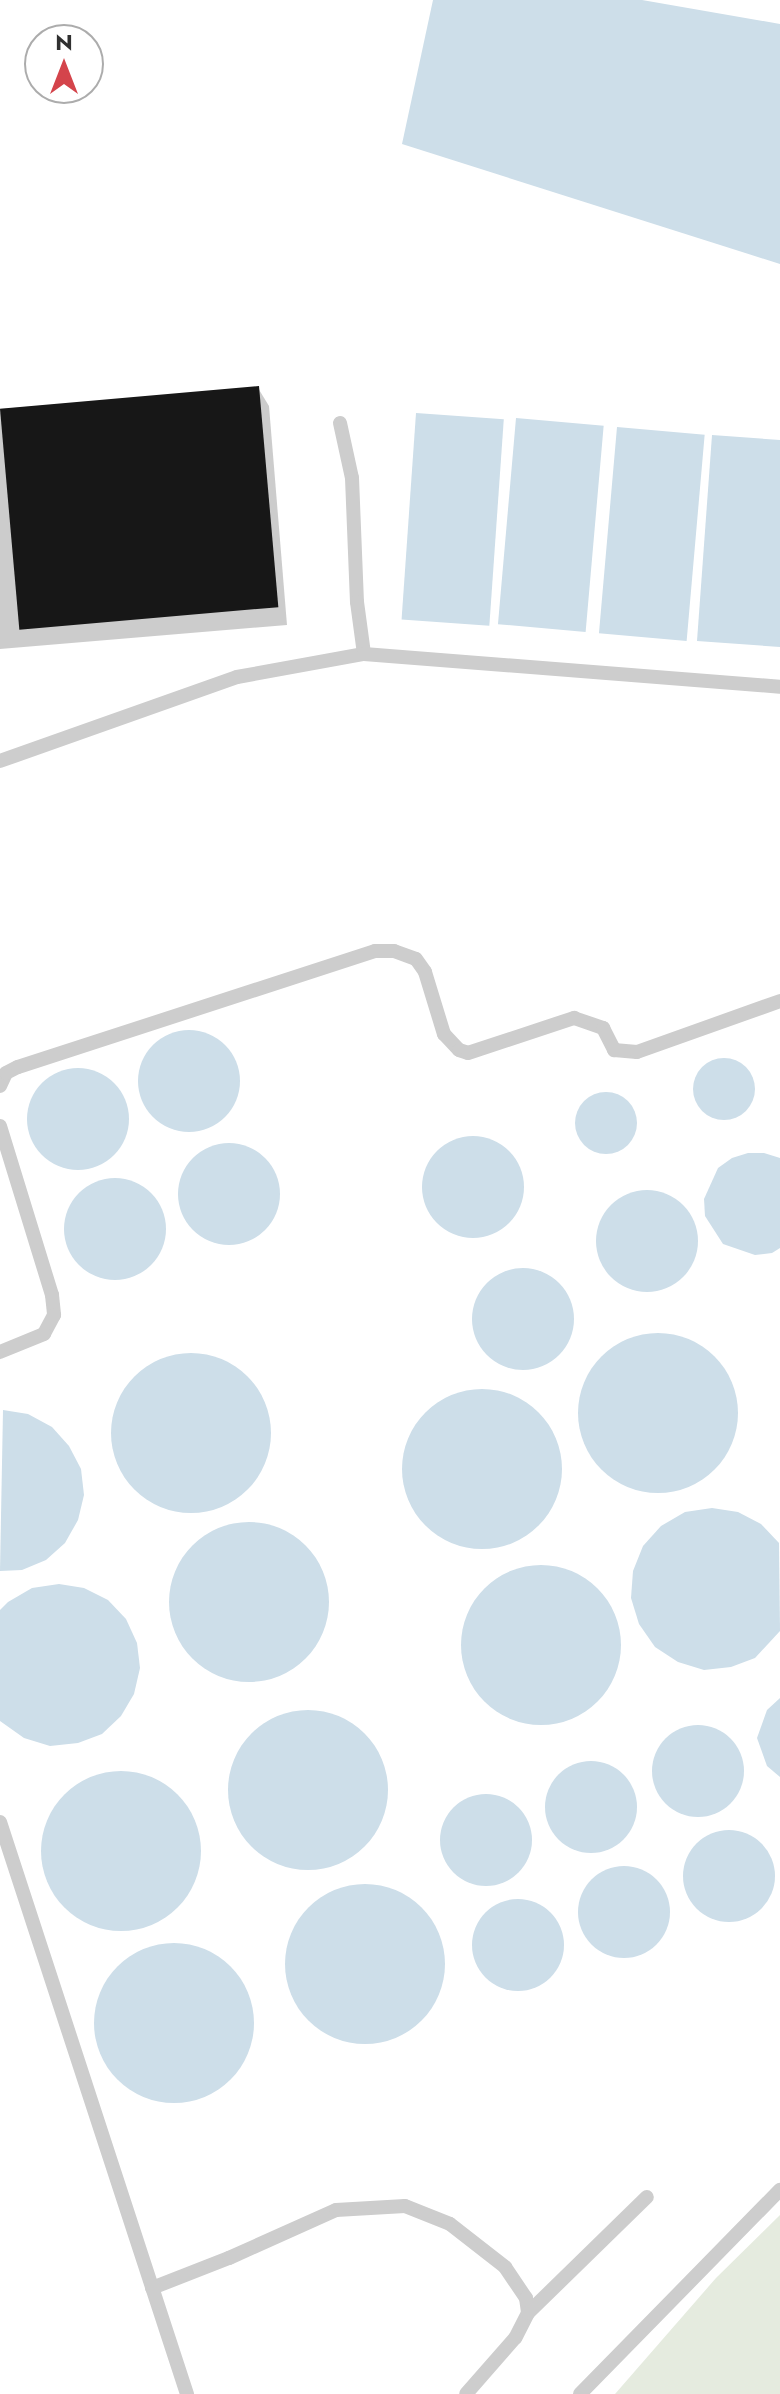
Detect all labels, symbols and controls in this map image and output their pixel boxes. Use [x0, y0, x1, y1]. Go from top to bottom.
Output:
north arrow [24, 24, 104, 104]
text: N [55, 26, 73, 58]

